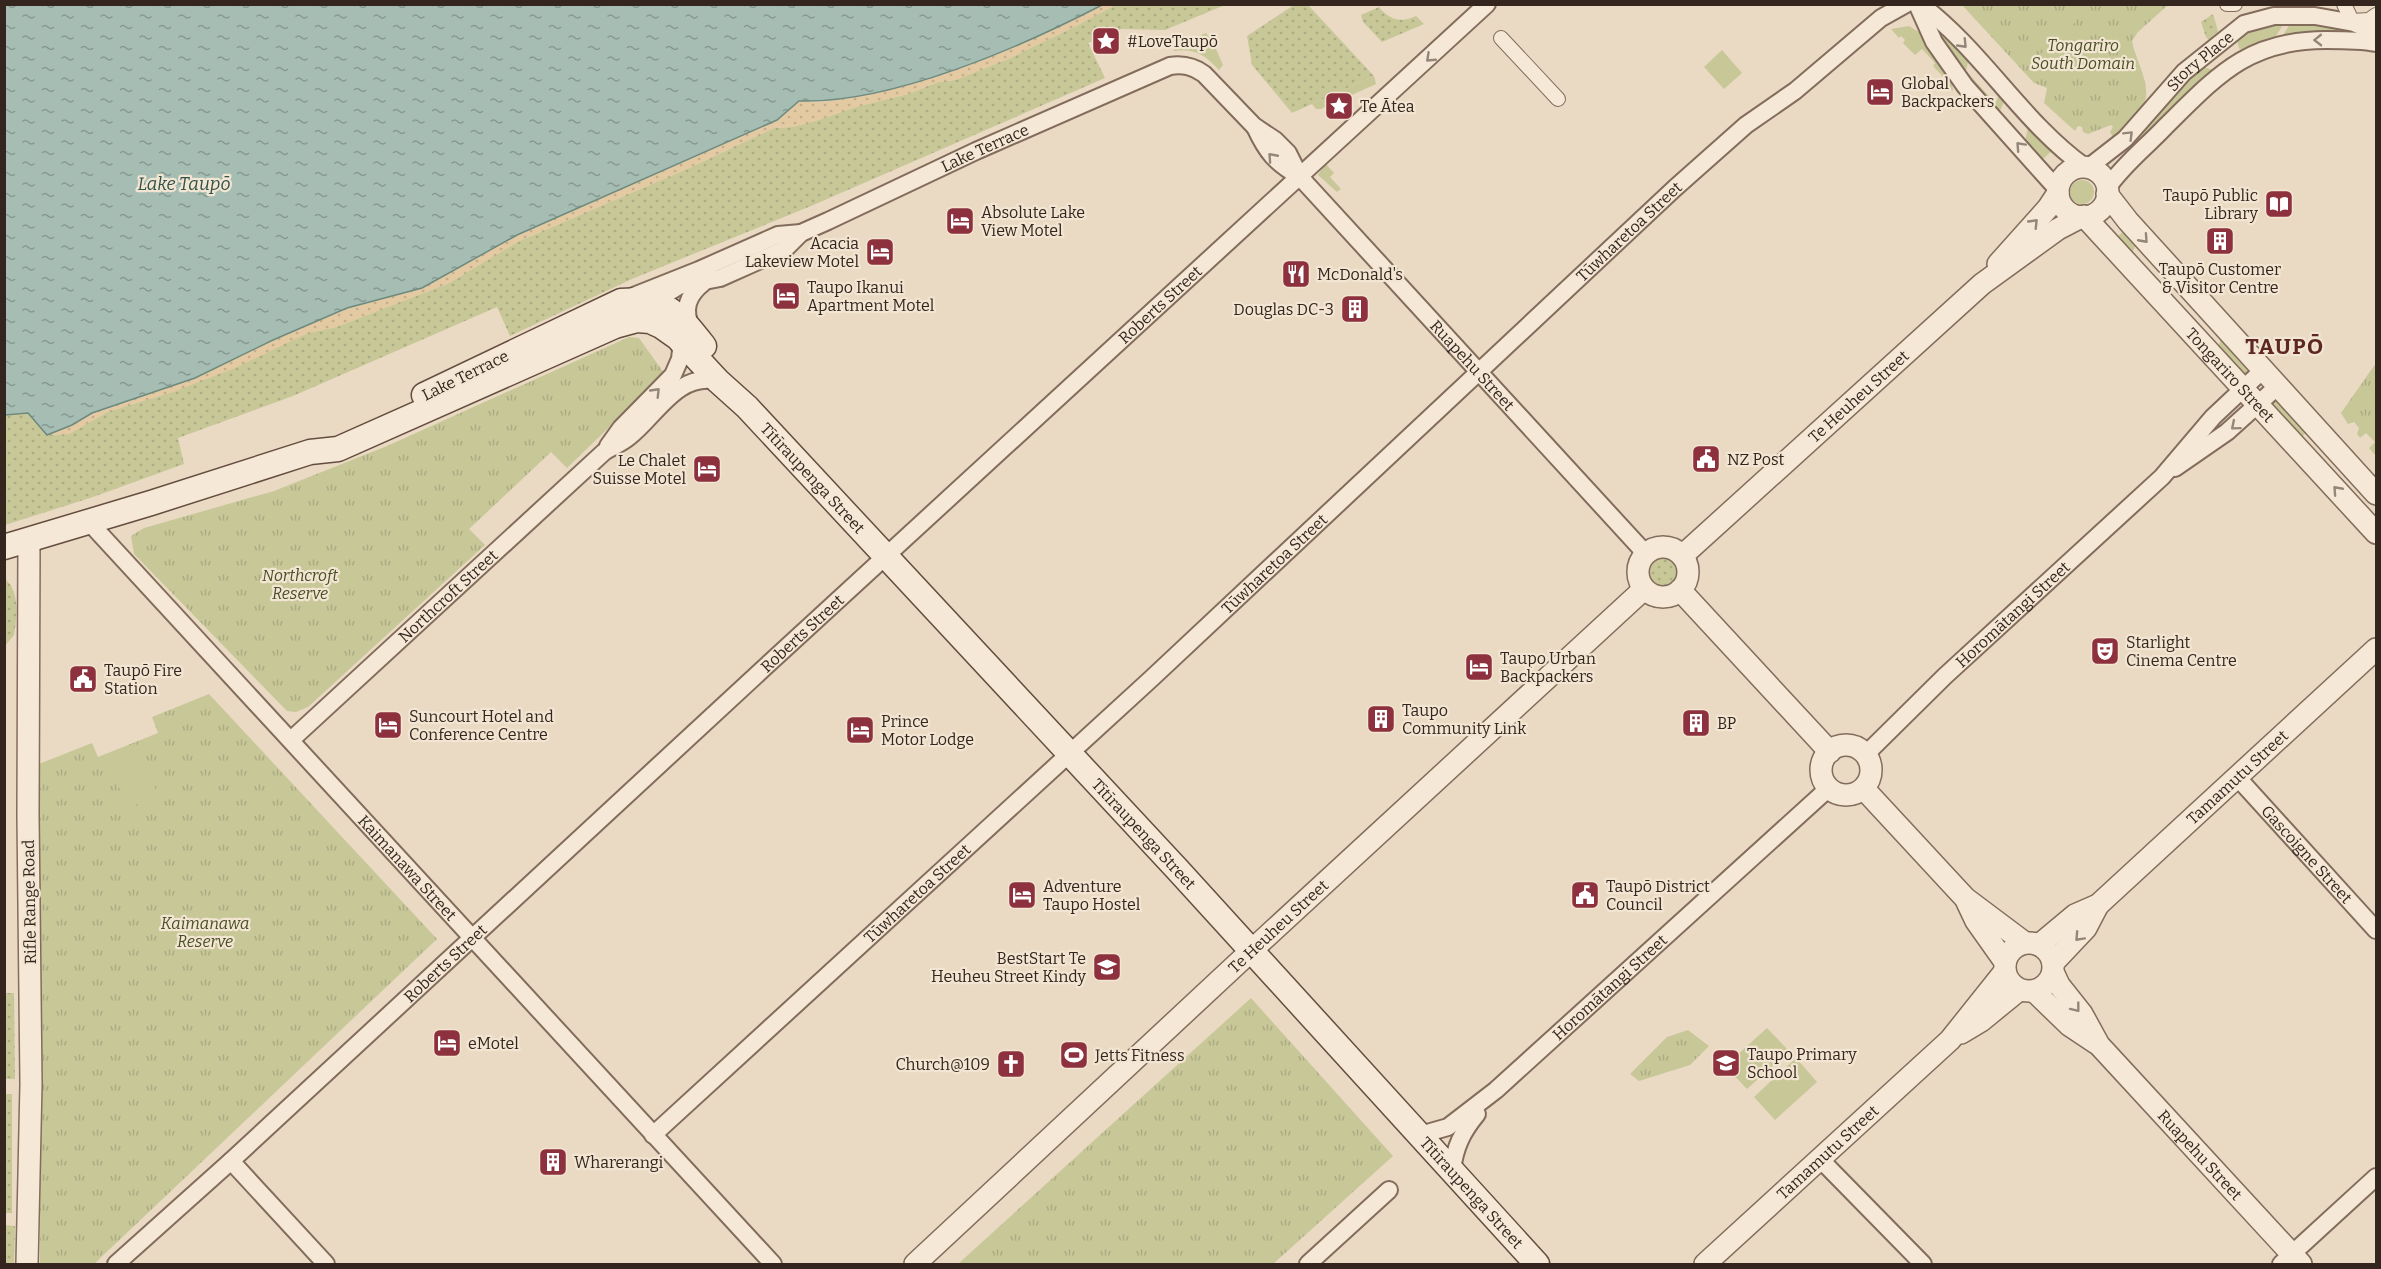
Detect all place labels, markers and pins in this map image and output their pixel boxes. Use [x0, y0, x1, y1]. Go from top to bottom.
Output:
place icon: #LoveTaupō [1090, 25, 1122, 57]
place label: #LoveTaupō [1127, 32, 1218, 51]
place label: Global Backpackers [1901, 74, 1994, 111]
hotel icon: Global Backpackers [1864, 76, 1896, 108]
place icon: Te Ātea [1323, 90, 1355, 122]
place label: Te Ātea [1360, 97, 1415, 116]
place label: Taupō Public Library [2163, 186, 2259, 223]
library icon: Taupō Public Library [2263, 188, 2295, 220]
place label: Absolute Lake View Motel [981, 203, 1085, 240]
hotel icon: Absolute Lake View Motel [944, 205, 976, 237]
building icon: Taupō Customer & Visitor Centre [2204, 225, 2236, 257]
place label: Acacia Lakeview Motel [745, 234, 859, 271]
hotel icon: Acacia Lakeview Motel [864, 236, 896, 268]
restaurant icon: McDonald's [1280, 258, 1312, 290]
place label: Taupō Customer & Visitor Centre [2159, 260, 2281, 297]
place label: McDonald's [1317, 265, 1403, 284]
place label: Taupo Ikanui Apartment Motel [807, 278, 935, 315]
hotel icon: Taupo Ikanui Apartment Motel [770, 280, 802, 312]
building icon: Douglas DC-3 [1339, 293, 1371, 325]
place label: Douglas DC-3 [1233, 300, 1334, 319]
public building icon: NZ Post [1690, 443, 1722, 475]
place label: NZ Post [1727, 450, 1785, 469]
place label: Le Chalet Suisse Motel [593, 451, 686, 488]
hotel icon: Le Chalet Suisse Motel [691, 453, 723, 485]
place label: Starlight Cinema Centre [2126, 633, 2237, 670]
theatre icon: Starlight Cinema Centre [2089, 635, 2121, 667]
place label: Taupo Urban Backpackers [1500, 649, 1596, 686]
hotel icon: Taupo Urban Backpackers [1463, 651, 1495, 683]
place label: Taupō Fire Station [104, 661, 182, 698]
public building icon: Taupō Fire Station [67, 663, 99, 695]
place label: Taupo Community Link [1402, 701, 1526, 738]
building icon: Taupo Community Link [1365, 703, 1397, 735]
place label: Suncourt Hotel and Conference Centre [409, 707, 554, 744]
building icon: BP [1680, 707, 1712, 739]
hotel icon: Suncourt Hotel and Conference Centre [372, 709, 404, 741]
place label: Prince Motor Lodge [881, 712, 974, 749]
hotel icon: Prince Motor Lodge [844, 714, 876, 746]
place label: BP [1717, 714, 1736, 733]
place label: Adventure Taupo Hostel [1043, 877, 1141, 914]
place label: Taupō District Council [1606, 877, 1710, 914]
hotel icon: Adventure Taupo Hostel [1006, 879, 1038, 911]
public building icon: Taupō District Council [1569, 879, 1601, 911]
place label: BestStart Te Heuheu Street Kindy [931, 949, 1087, 986]
school or university icon: BestStart Te Heuheu Street Kindy [1091, 951, 1123, 983]
hotel icon: eMotel [431, 1027, 463, 1059]
place label: eMotel [468, 1034, 519, 1053]
sports icon: Jetts Fitness [1058, 1039, 1090, 1071]
place label: Taupo Primary School [1747, 1045, 1857, 1082]
place label: Jetts Fitness [1094, 1046, 1185, 1065]
school or university icon: Taupo Primary School [1710, 1047, 1742, 1079]
church icon: Church@109 [995, 1048, 1027, 1080]
place label: Church@109 [896, 1055, 990, 1074]
building icon: Wharerangi [537, 1146, 569, 1178]
place label: Wharerangi [574, 1153, 664, 1172]

